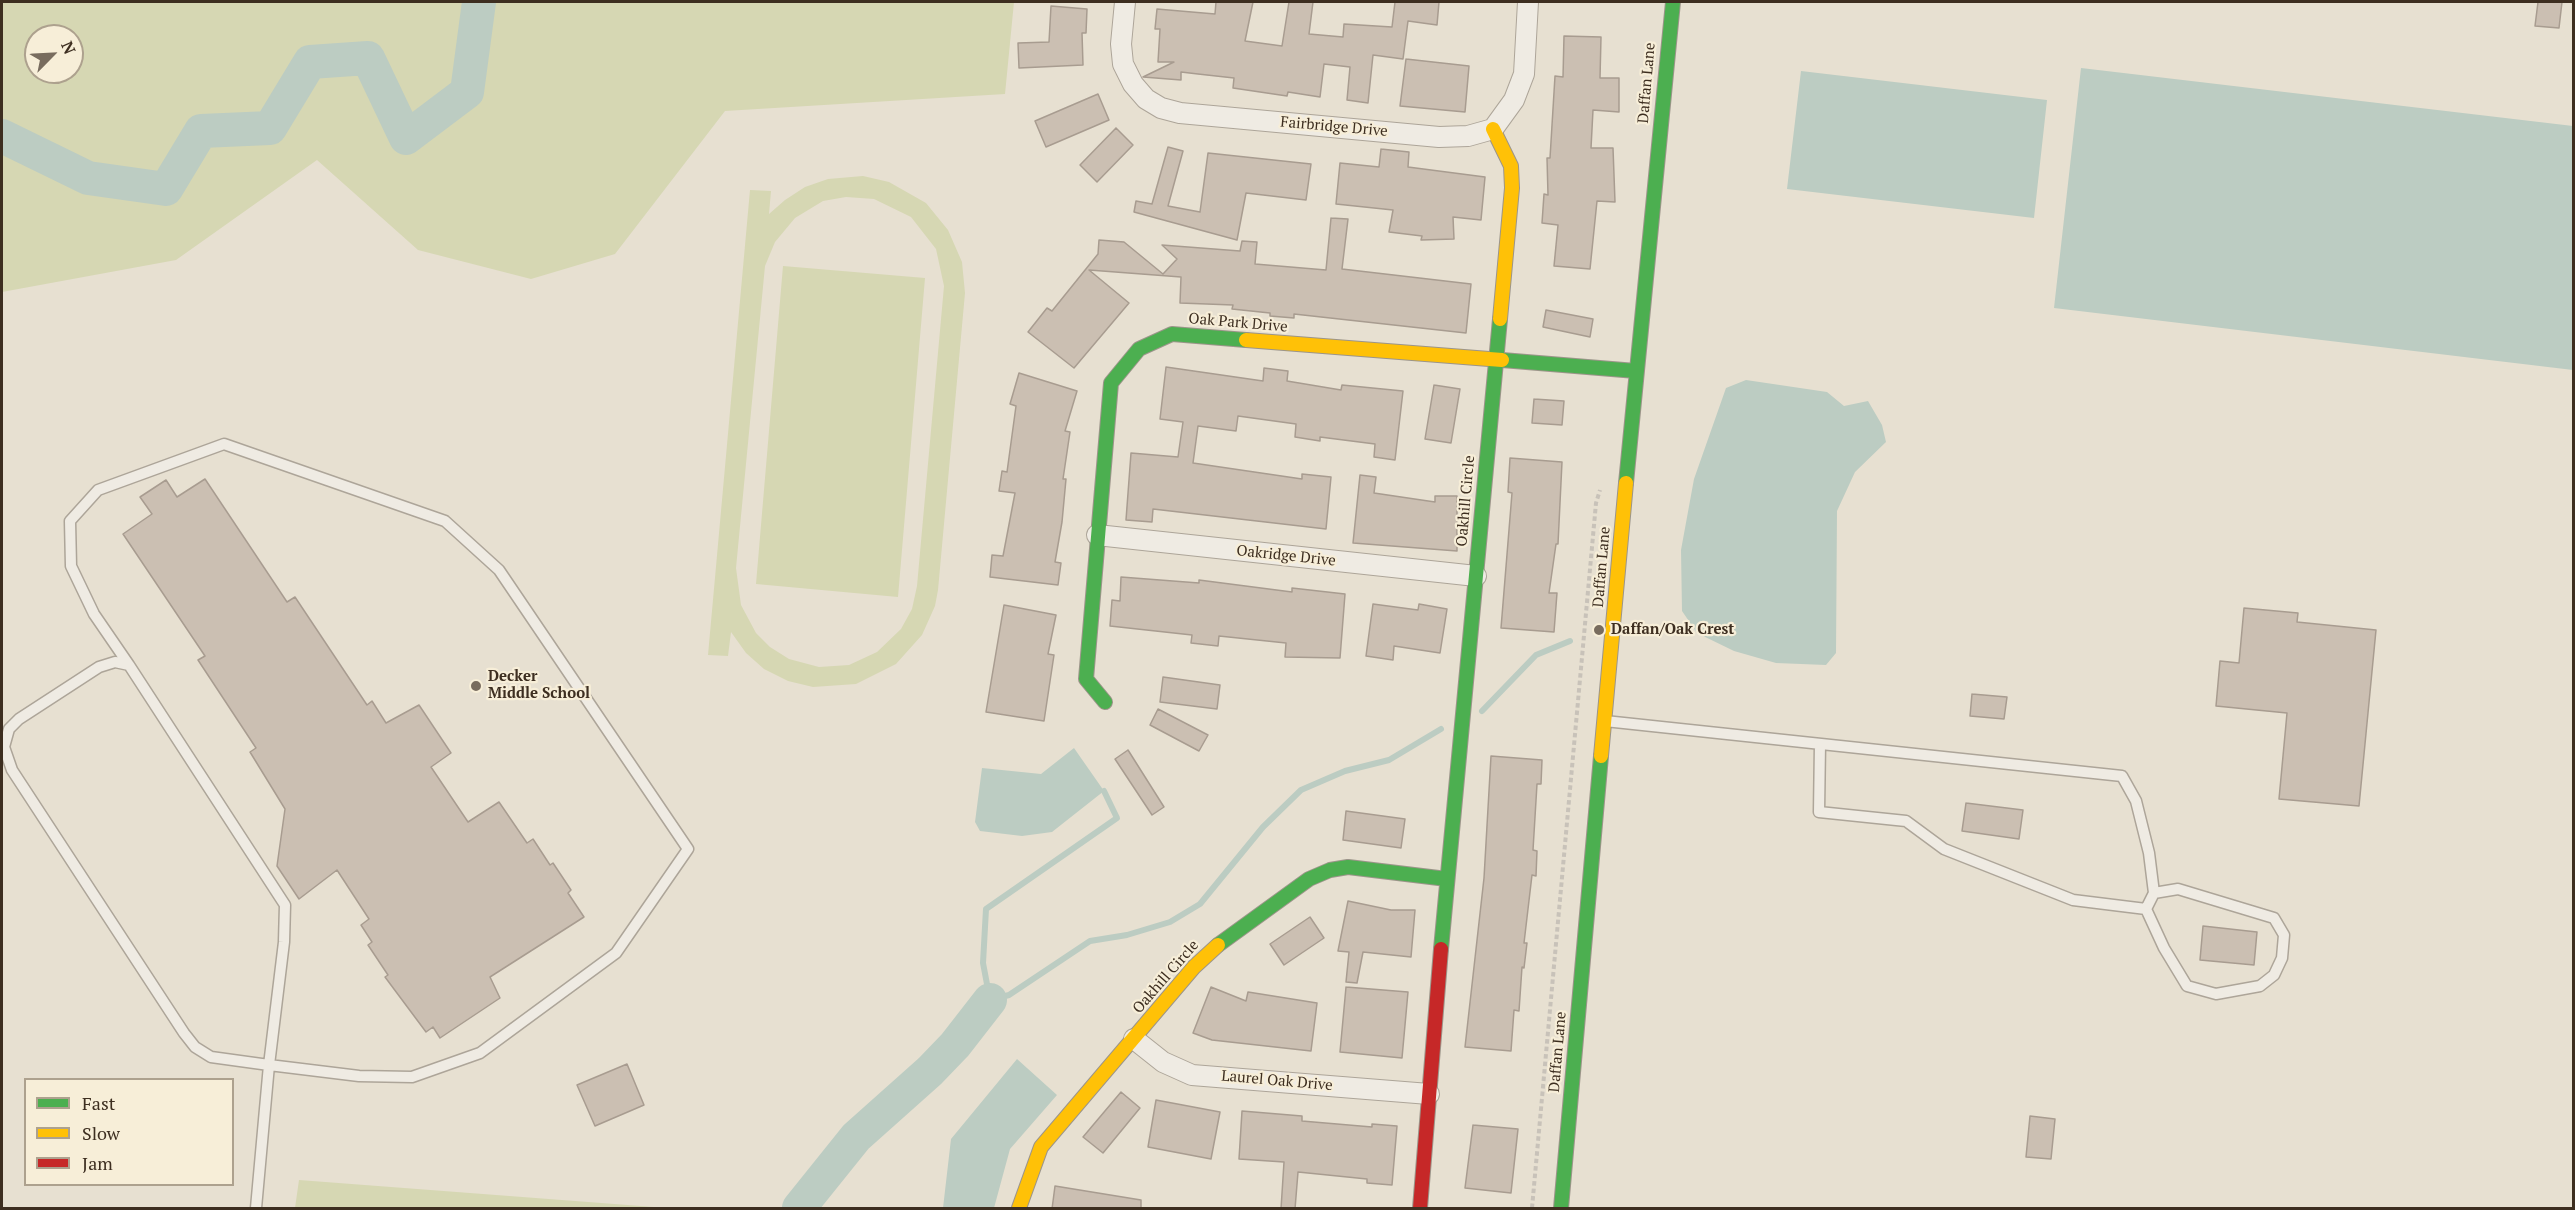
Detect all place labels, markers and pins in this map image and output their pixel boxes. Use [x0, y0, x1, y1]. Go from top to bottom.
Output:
place label: Daffan/Oak Crest [1611, 621, 1734, 639]
marker: Daffan/Oak Crest [1592, 623, 1606, 637]
place label: Decker Middle School [488, 668, 590, 703]
marker: Decker Middle School [469, 679, 483, 693]

